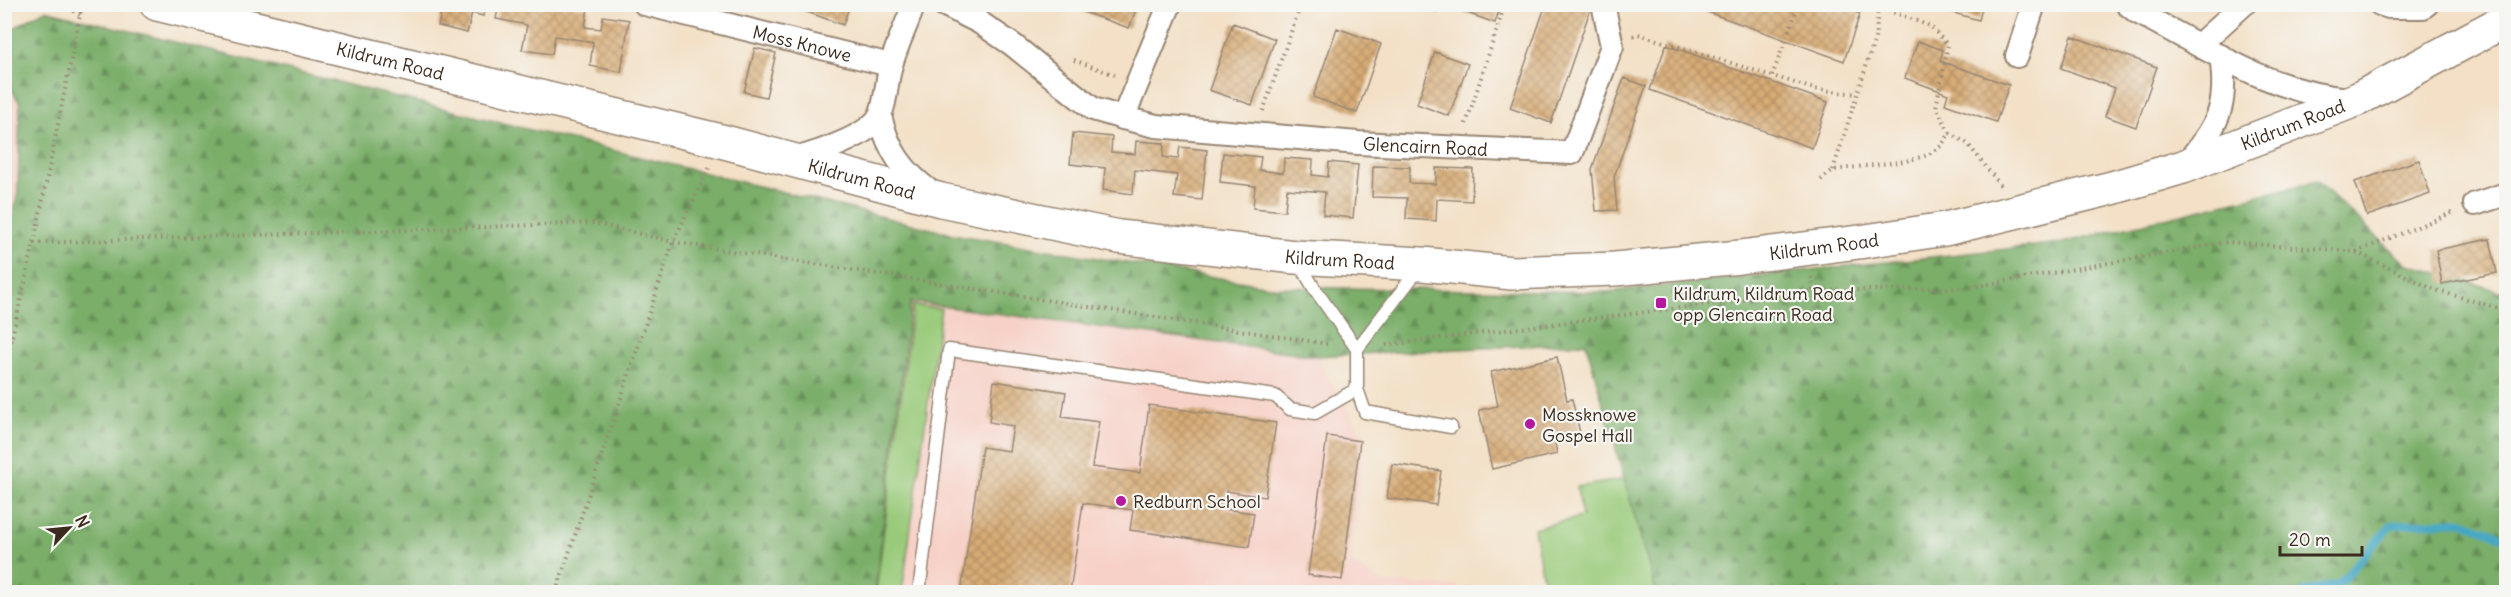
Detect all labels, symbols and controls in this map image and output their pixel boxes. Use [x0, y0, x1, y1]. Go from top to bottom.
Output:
street label: Moss Knowe [750, 20, 854, 66]
street label: Kildrum Road [334, 36, 447, 85]
street label: Kildrum Road [2237, 94, 2349, 155]
street label: Glencairn Road [1362, 132, 1489, 161]
street label: Kildrum Road [806, 153, 918, 204]
street label: Kildrum Road [1768, 228, 1881, 265]
street label: Kildrum Road [1284, 244, 1396, 274]
place label: Kildrum, Kildrum Road opp Glencairn Road [1673, 282, 1855, 326]
marker: Kildrum, Kildrum Road opp Glencairn Road [1654, 296, 1668, 310]
place label: Mossknowe Gospel Hall [1542, 403, 1637, 447]
marker: Mossknowe Gospel Hall [1523, 417, 1537, 431]
place label: Redburn School [1133, 490, 1261, 513]
marker: Redburn School [1114, 494, 1128, 508]
north arrow [39, 498, 99, 558]
text: N [71, 512, 94, 531]
scale bar [2280, 519, 2362, 557]
text: 20 m [2289, 528, 2331, 551]

